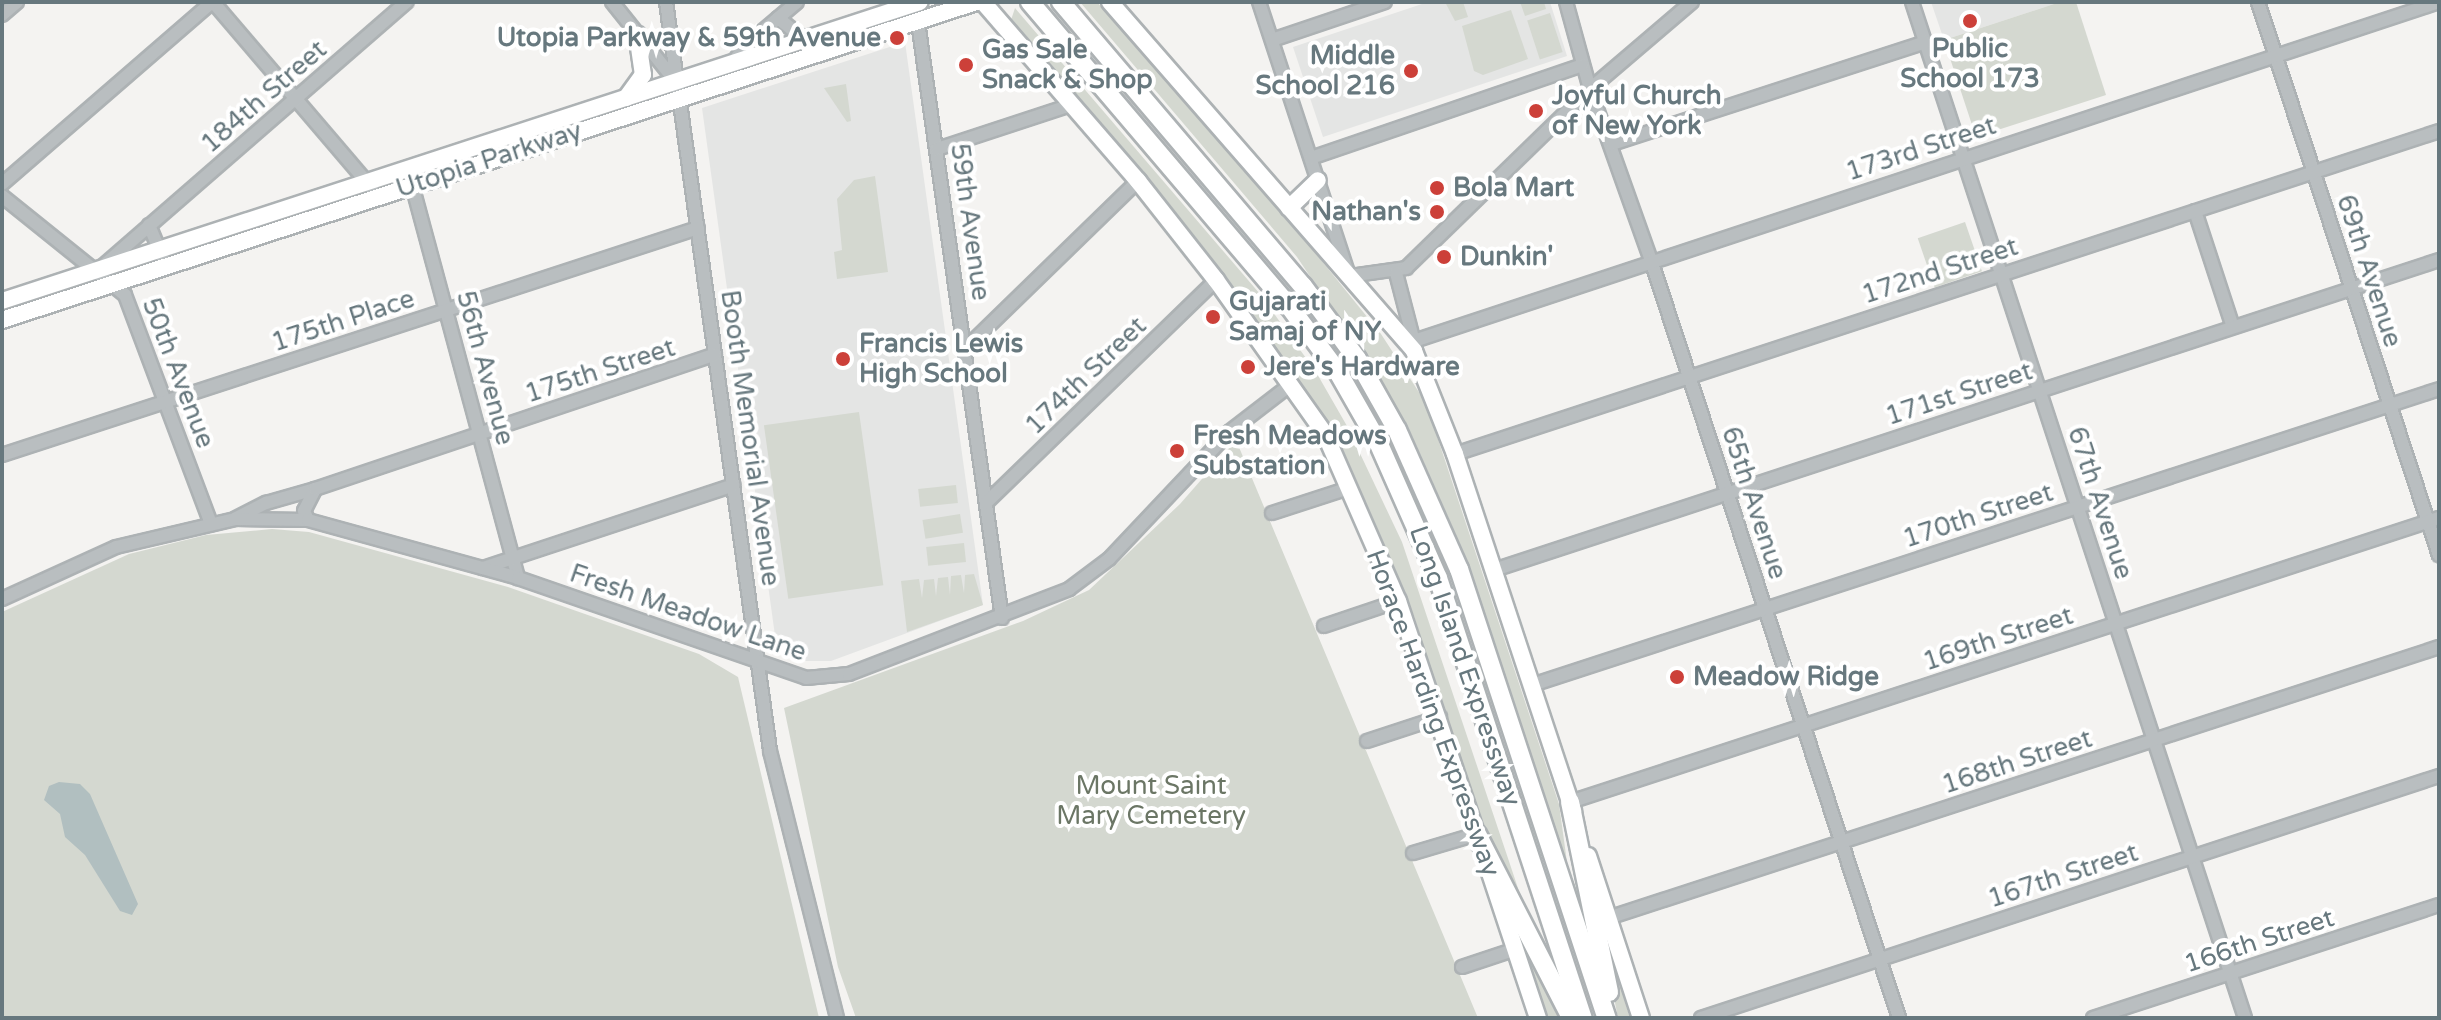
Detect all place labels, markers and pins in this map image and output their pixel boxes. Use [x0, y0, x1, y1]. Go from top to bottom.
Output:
marker: Public School 173 [1961, 12, 1979, 30]
place label: Utopia Parkway & 59th Avenue [497, 22, 881, 54]
marker: Utopia Parkway & 59th Avenue [888, 29, 906, 47]
place label: Public School 173 [1900, 33, 2040, 94]
place label: Gas Sale Snack & Shop [982, 34, 1153, 96]
place label: Middle School 216 [1255, 40, 1395, 102]
marker: Gas Sale Snack & Shop [957, 56, 975, 74]
marker: Middle School 216 [1402, 62, 1420, 80]
place label: Joyful Church of New York [1552, 80, 1722, 142]
marker: Joyful Church of New York [1527, 102, 1545, 120]
place label: Bola Mart [1453, 172, 1574, 204]
marker: Bola Mart [1428, 179, 1446, 197]
place label: Nathan's [1311, 196, 1421, 228]
marker: Nathan's [1428, 203, 1446, 221]
place label: Dunkin' [1460, 241, 1553, 273]
marker: Dunkin' [1435, 248, 1453, 266]
place label: Gujarati Samaj of NY [1229, 286, 1381, 348]
marker: Gujarati Samaj of NY [1204, 308, 1222, 326]
place label: Francis Lewis High School [859, 328, 1023, 390]
marker: Francis Lewis High School [834, 350, 852, 368]
place label: Jere's Hardware [1264, 351, 1460, 383]
marker: Jere's Hardware [1239, 358, 1257, 376]
place label: Fresh Meadows Substation [1193, 420, 1387, 482]
marker: Fresh Meadows Substation [1168, 442, 1186, 460]
place label: Meadow Ridge [1693, 661, 1879, 693]
marker: Meadow Ridge [1668, 668, 1686, 686]

